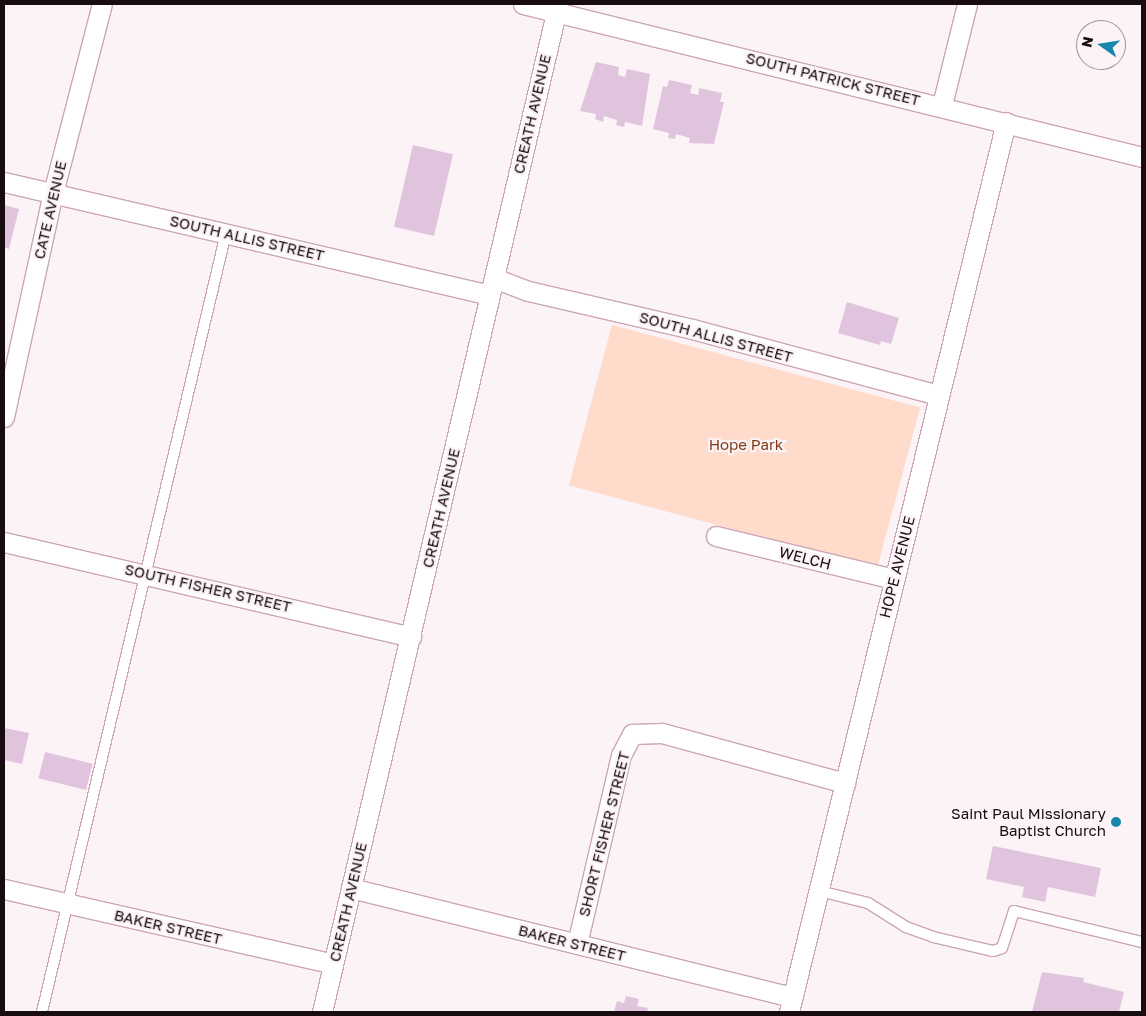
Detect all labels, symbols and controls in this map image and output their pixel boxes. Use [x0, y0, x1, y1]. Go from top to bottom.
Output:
north arrow [1076, 20, 1126, 70]
text: N [1077, 35, 1096, 49]
street label: SOUTH PATRICK STREET [744, 49, 922, 109]
street label: CREATH AVENUE [509, 52, 555, 176]
street label: CATE AVENUE [30, 159, 70, 261]
street label: SOUTH ALLIS STREET [168, 211, 326, 265]
street label: SOUTH ALLIS STREET [637, 308, 795, 366]
park label: Hope Park [709, 436, 783, 454]
street label: CREATH AVENUE [418, 446, 464, 570]
street label: HOPE AVENUE [876, 514, 918, 620]
street label: WELCH [777, 543, 833, 573]
street label: SOUTH FISHER STREET [123, 560, 293, 616]
street label: SHORT FISHER STREET [575, 750, 633, 918]
place label: Saint Paul Missionary Baptist Church [951, 804, 1106, 839]
marker: Saint Paul Missionary Baptist Church [1110, 816, 1122, 828]
street label: CREATH AVENUE [325, 840, 371, 964]
street label: BAKER STREET [112, 906, 224, 948]
street label: BAKER STREET [516, 921, 628, 965]

